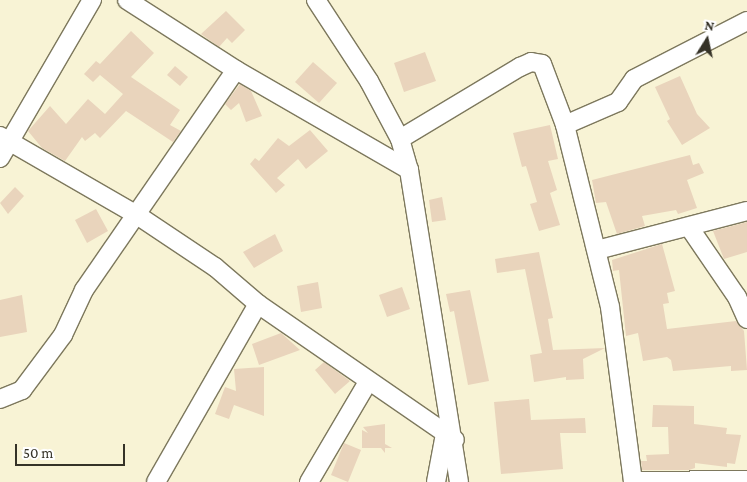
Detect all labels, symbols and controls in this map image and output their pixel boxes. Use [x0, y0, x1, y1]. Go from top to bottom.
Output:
north arrow [682, 15, 732, 65]
text: N [704, 17, 716, 34]
scale bar [18, 434, 128, 466]
text: 50 m [23, 445, 53, 461]

